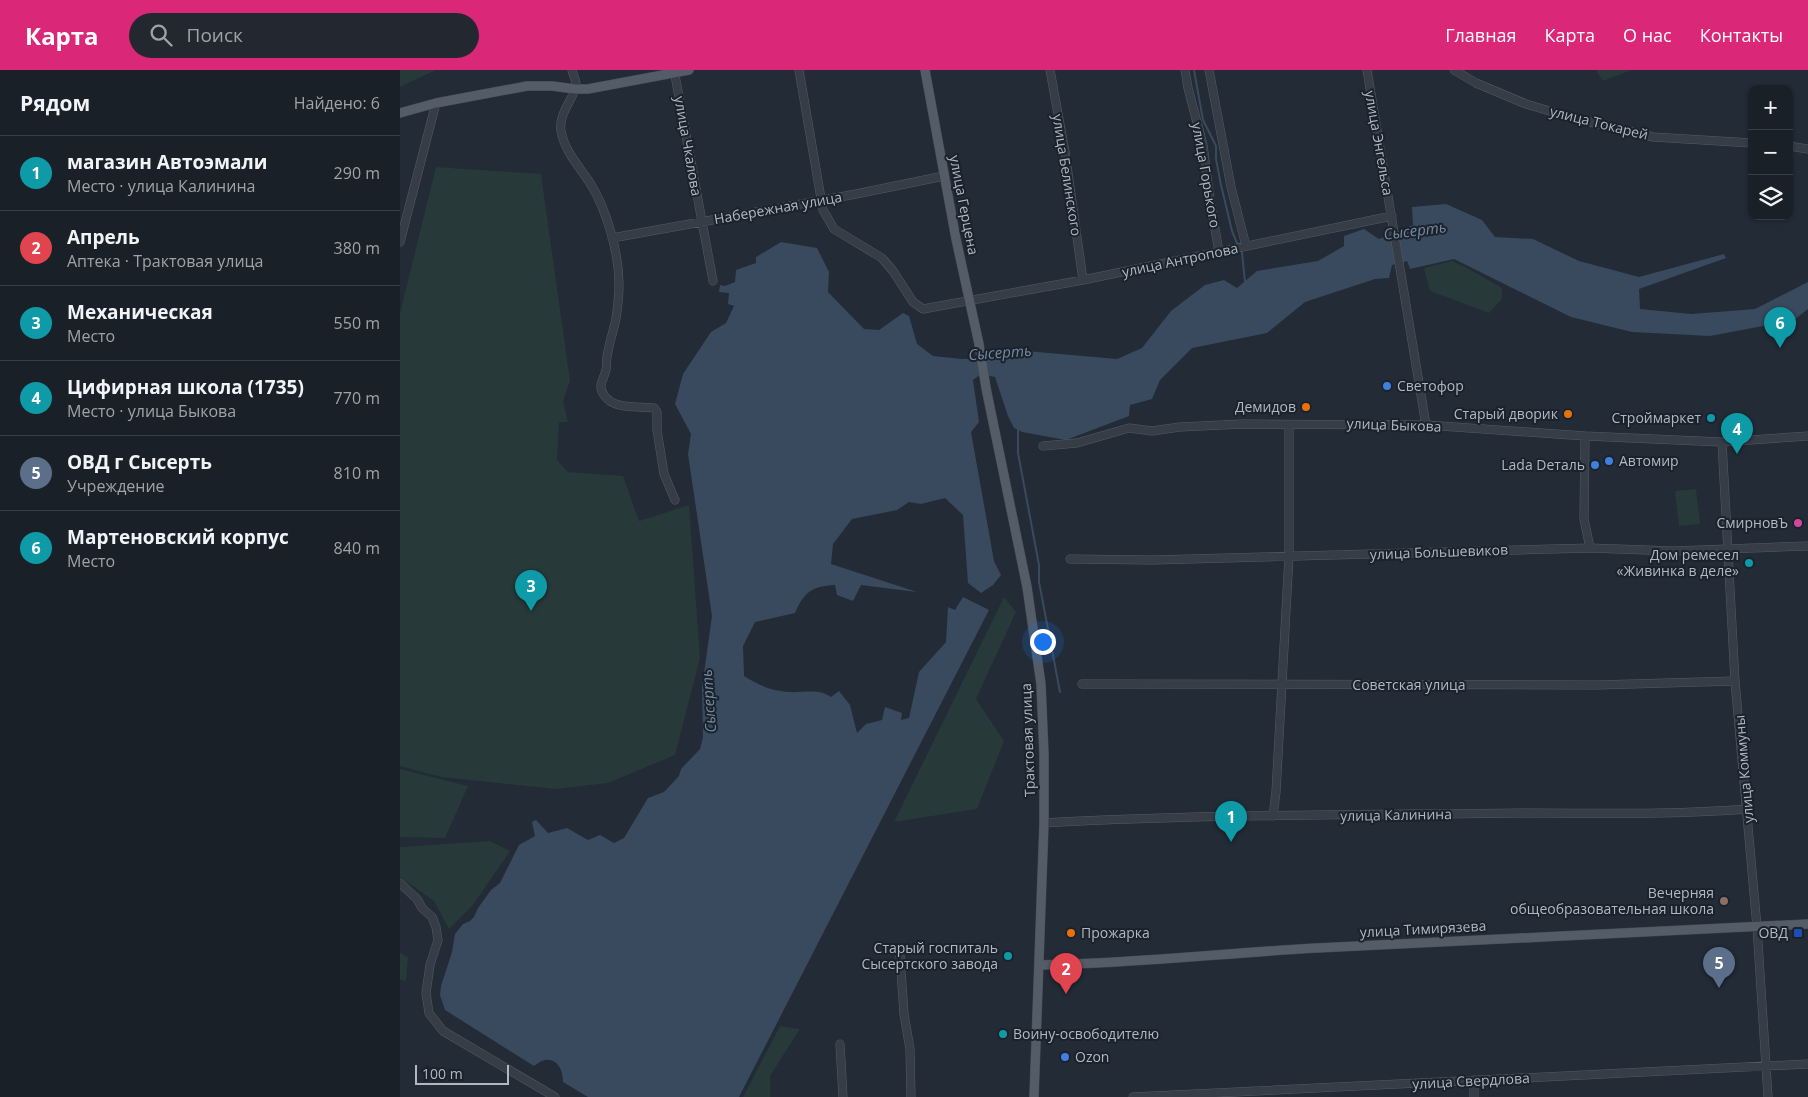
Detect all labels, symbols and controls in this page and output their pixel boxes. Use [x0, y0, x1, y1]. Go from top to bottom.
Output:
search box [129, 13, 479, 58]
text: Карта [25, 19, 99, 52]
icon: search [147, 21, 175, 49]
text: Поиск [187, 22, 243, 48]
text: Главная [1445, 23, 1517, 47]
text: Карта [1545, 23, 1595, 47]
text: О нас [1623, 23, 1672, 47]
text: Контакты [1700, 23, 1783, 47]
map controls [1748, 85, 1793, 220]
button: + [1748, 85, 1793, 130]
text: Рядом [20, 89, 90, 117]
street label: улица Энгельса [1361, 89, 1398, 197]
text: Найдено: 6 [294, 92, 380, 114]
street label: улица Чкалова [670, 94, 707, 197]
street label: улица Токарей [1548, 101, 1650, 144]
street label: улица Белинского [1048, 113, 1087, 237]
street label: улица Горького [1188, 121, 1225, 229]
button: − [1748, 130, 1793, 175]
text: магазин Автоэмали [67, 149, 267, 175]
street label: улица Герцена [946, 153, 983, 256]
text: 1 [31, 162, 41, 184]
text: 290 m [334, 162, 380, 184]
text: Место · улица Калинина [67, 175, 255, 197]
button: layers [1748, 175, 1793, 220]
street label: Набережная улица [712, 187, 843, 228]
water label: Сысерть [1382, 216, 1448, 244]
text: Апрель [67, 224, 140, 250]
text: 2 [31, 237, 41, 259]
text: 380 m [334, 237, 380, 259]
street label: улица Антропова [1120, 238, 1240, 281]
text: Аптека · Трактовая улица [67, 250, 263, 272]
text: Механическая [67, 299, 213, 325]
pin: 6 [1764, 307, 1796, 348]
text: 3 [31, 312, 41, 334]
text: 550 m [334, 312, 380, 334]
text: Место [67, 325, 115, 347]
water label: Сысерть [968, 340, 1032, 364]
text: Цифирная школа (1735) [67, 374, 304, 400]
place label: Светофор [1397, 376, 1464, 395]
marker: Светофор [1381, 380, 1393, 392]
text: 4 [31, 387, 41, 409]
text: 770 m [334, 387, 380, 409]
place label: Демидов [1235, 397, 1296, 416]
text: Место · улица Быкова [67, 400, 236, 422]
marker: Демидов [1300, 401, 1312, 413]
place label: Старый дворик [1454, 404, 1559, 423]
marker: Старый дворик [1562, 408, 1574, 420]
place label: Строймаркет [1611, 408, 1701, 427]
marker: Строймаркет [1705, 412, 1717, 424]
street label: улица Быкова [1346, 413, 1442, 436]
pin: 4 [1721, 413, 1753, 454]
text: ОВД г Сысерть [67, 449, 212, 475]
place label: Автомир [1619, 451, 1679, 470]
place label: Lada Dеталь [1501, 455, 1585, 474]
marker: Автомир [1603, 455, 1615, 467]
marker: Lada Dеталь [1589, 459, 1601, 471]
text: 5 [31, 462, 41, 484]
text: 810 m [334, 462, 380, 484]
text: Учреждение [67, 475, 165, 497]
place label: СмирновЪ [1717, 513, 1788, 532]
marker: СмирновЪ [1792, 517, 1804, 529]
text: Мартеновский корпус [67, 524, 289, 550]
text: 6 [31, 537, 41, 559]
text: 840 m [334, 537, 380, 559]
street label: улица Большевиков [1370, 540, 1508, 563]
place label: Дом ремесел «Живинка в деле» [1617, 545, 1739, 580]
text: Место [67, 550, 115, 572]
marker: Дом ремесел «Живинка в деле» [1743, 557, 1755, 569]
pin: 3 [515, 570, 547, 611]
your location [1030, 629, 1056, 655]
water label: Сысерть [696, 669, 720, 733]
street label: Советская улица [1352, 675, 1466, 694]
street label: Трактовая улица [1016, 683, 1039, 797]
street label: улица Коммуны [1729, 714, 1758, 824]
pin: 1 [1215, 801, 1247, 842]
street label: улица Калинина [1340, 804, 1452, 825]
place label: Вечерняя общеобразовательная школа [1510, 883, 1714, 918]
marker: Вечерняя общеобразовательная школа [1718, 895, 1730, 907]
street label: улица Тимирязева [1359, 916, 1487, 941]
place label: Прожарка [1081, 923, 1150, 942]
place label: ОВД [1758, 923, 1788, 942]
marker: Прожарка [1065, 927, 1077, 939]
marker: ОВД [1792, 927, 1804, 939]
place label: Старый госпиталь Сысертского завода [861, 938, 998, 973]
pin: 5 [1703, 947, 1735, 988]
marker: Старый госпиталь Сысертского завода [1002, 950, 1014, 962]
pin: 2 [1050, 953, 1082, 994]
place label: Воину-освободителю [1013, 1024, 1159, 1043]
marker: Воину-освободителю [997, 1028, 1009, 1040]
place label: Ozon [1075, 1047, 1109, 1066]
marker: Ozon [1059, 1051, 1071, 1063]
scale bar [415, 1062, 509, 1085]
text: 100 m [422, 1064, 463, 1083]
street label: улица Свердлова [1412, 1068, 1530, 1093]

